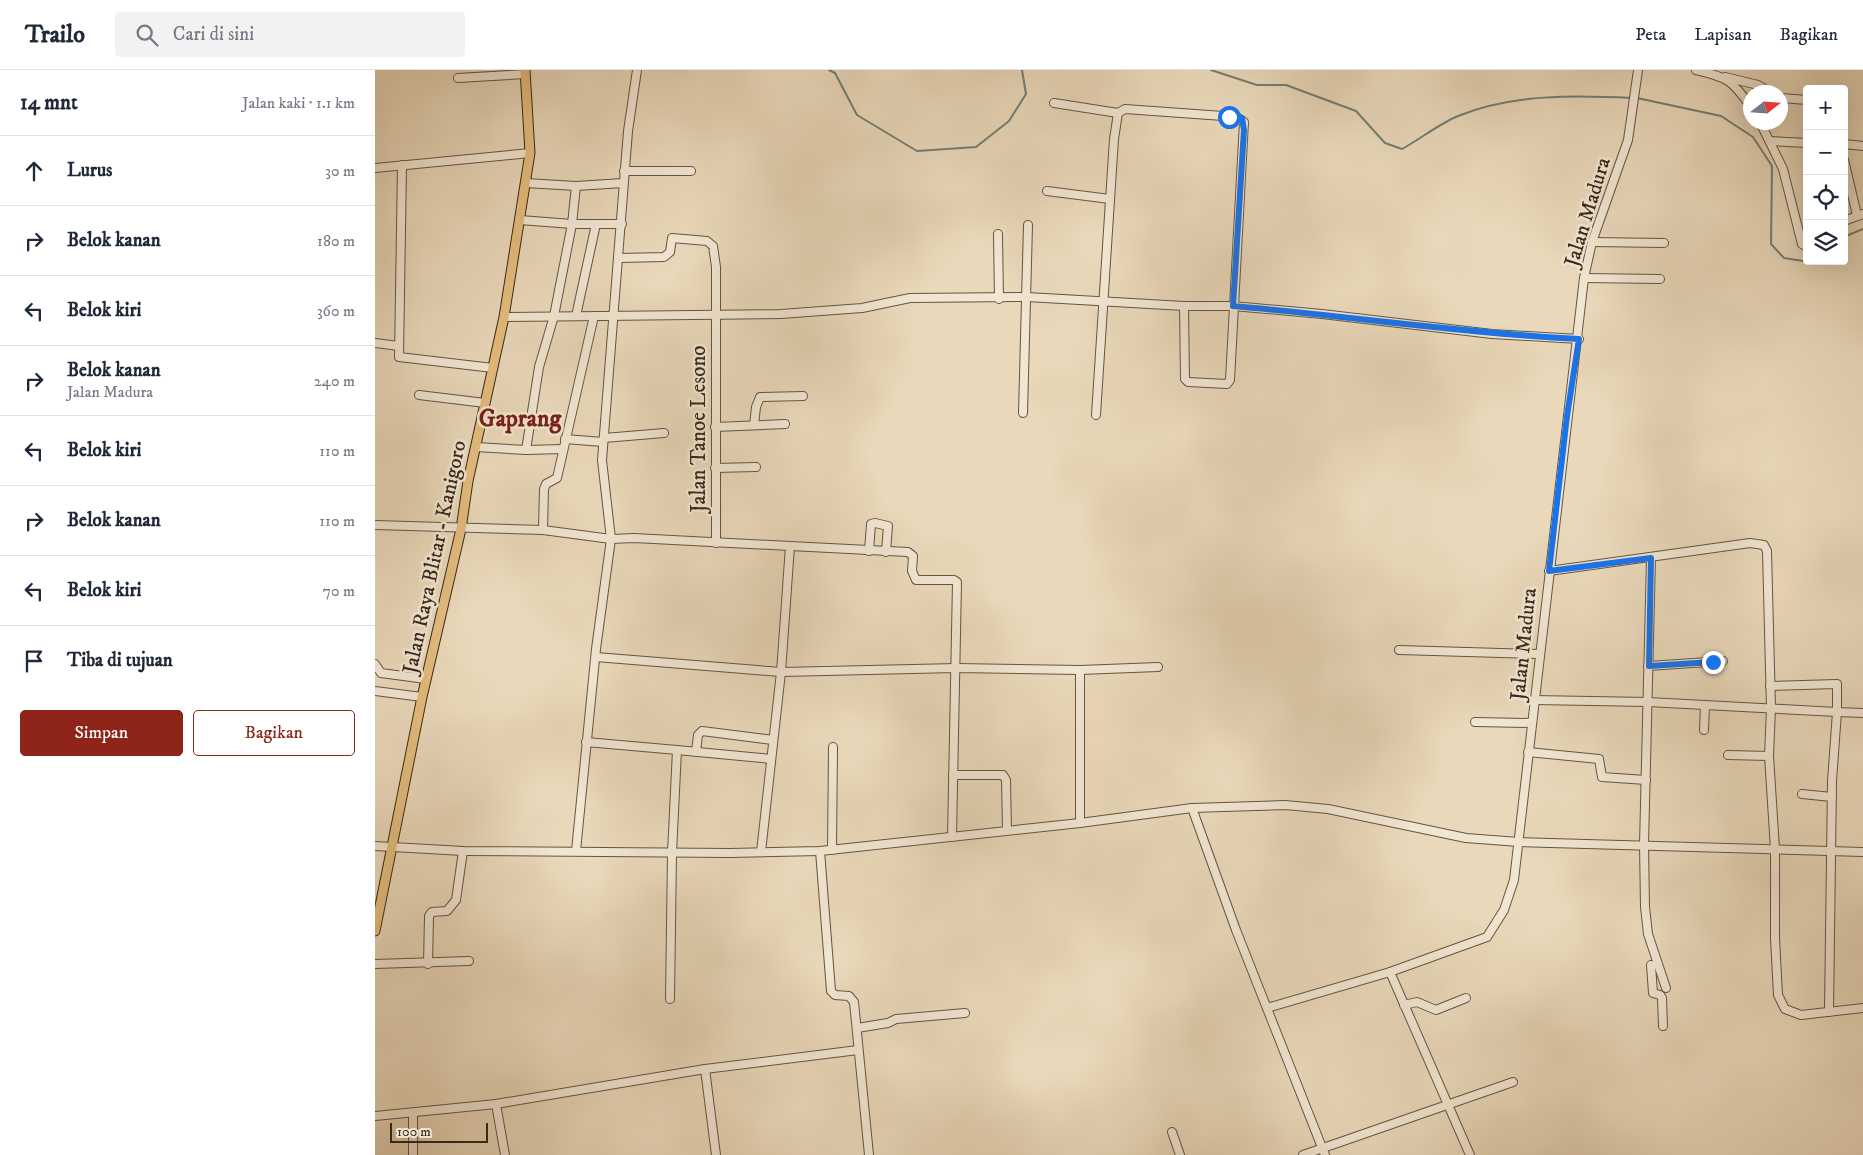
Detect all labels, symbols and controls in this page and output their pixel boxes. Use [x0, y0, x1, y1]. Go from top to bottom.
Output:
search box [115, 12, 465, 57]
text: Trailo [25, 20, 85, 50]
icon: search [133, 21, 161, 49]
text: Cari di sini [173, 23, 254, 46]
text: Peta [1635, 24, 1666, 46]
text: Lapisan [1694, 24, 1752, 46]
text: Bagikan [1780, 24, 1838, 46]
north arrow [1743, 85, 1788, 130]
map controls [1803, 85, 1848, 265]
button: + [1803, 85, 1848, 130]
text: 14 mnt [20, 90, 78, 116]
text: Jalan kaki · 1.1 km [242, 93, 355, 113]
route start [1218, 106, 1241, 129]
button: − [1803, 130, 1848, 175]
street label: Jalan Madura [1558, 154, 1617, 272]
icon: ahead [20, 157, 48, 185]
text: Lurus [67, 159, 112, 182]
text: 30 m [325, 161, 355, 181]
button: locate [1803, 175, 1848, 220]
button: layers [1803, 220, 1848, 265]
icon: right [20, 227, 48, 255]
text: Belok kanan [67, 229, 161, 252]
text: 180 m [317, 231, 355, 251]
icon: left [20, 297, 48, 325]
text: Belok kiri [67, 299, 141, 322]
text: 360 m [317, 301, 355, 321]
street label: Jalan Tanoe Lesono [686, 346, 712, 515]
text: Belok kanan [67, 359, 161, 382]
icon: right [20, 367, 48, 395]
text: 240 m [314, 371, 355, 391]
text: Jalan Madura [67, 382, 153, 402]
district label: Gaprang [479, 404, 562, 434]
icon: left [20, 437, 48, 465]
street label: Jalan Raya Blitar - Kanigoro [397, 438, 472, 678]
text: Belok kiri [67, 439, 141, 462]
text: 110 m [319, 441, 355, 461]
icon: right [20, 507, 48, 535]
text: Belok kanan [67, 509, 161, 532]
text: 110 m [319, 511, 355, 531]
icon: left [20, 577, 48, 605]
text: Belok kiri [67, 579, 141, 602]
text: 70 m [323, 581, 355, 601]
street label: Jalan Madura [1505, 586, 1543, 704]
icon: arrive [20, 647, 48, 675]
text: Tiba di tujuan [67, 649, 173, 672]
route end [1702, 651, 1725, 674]
button: Simpan [20, 710, 183, 756]
button: Bagikan [193, 710, 355, 756]
scale bar [390, 1120, 487, 1143]
text: 100 m [397, 1123, 431, 1141]

